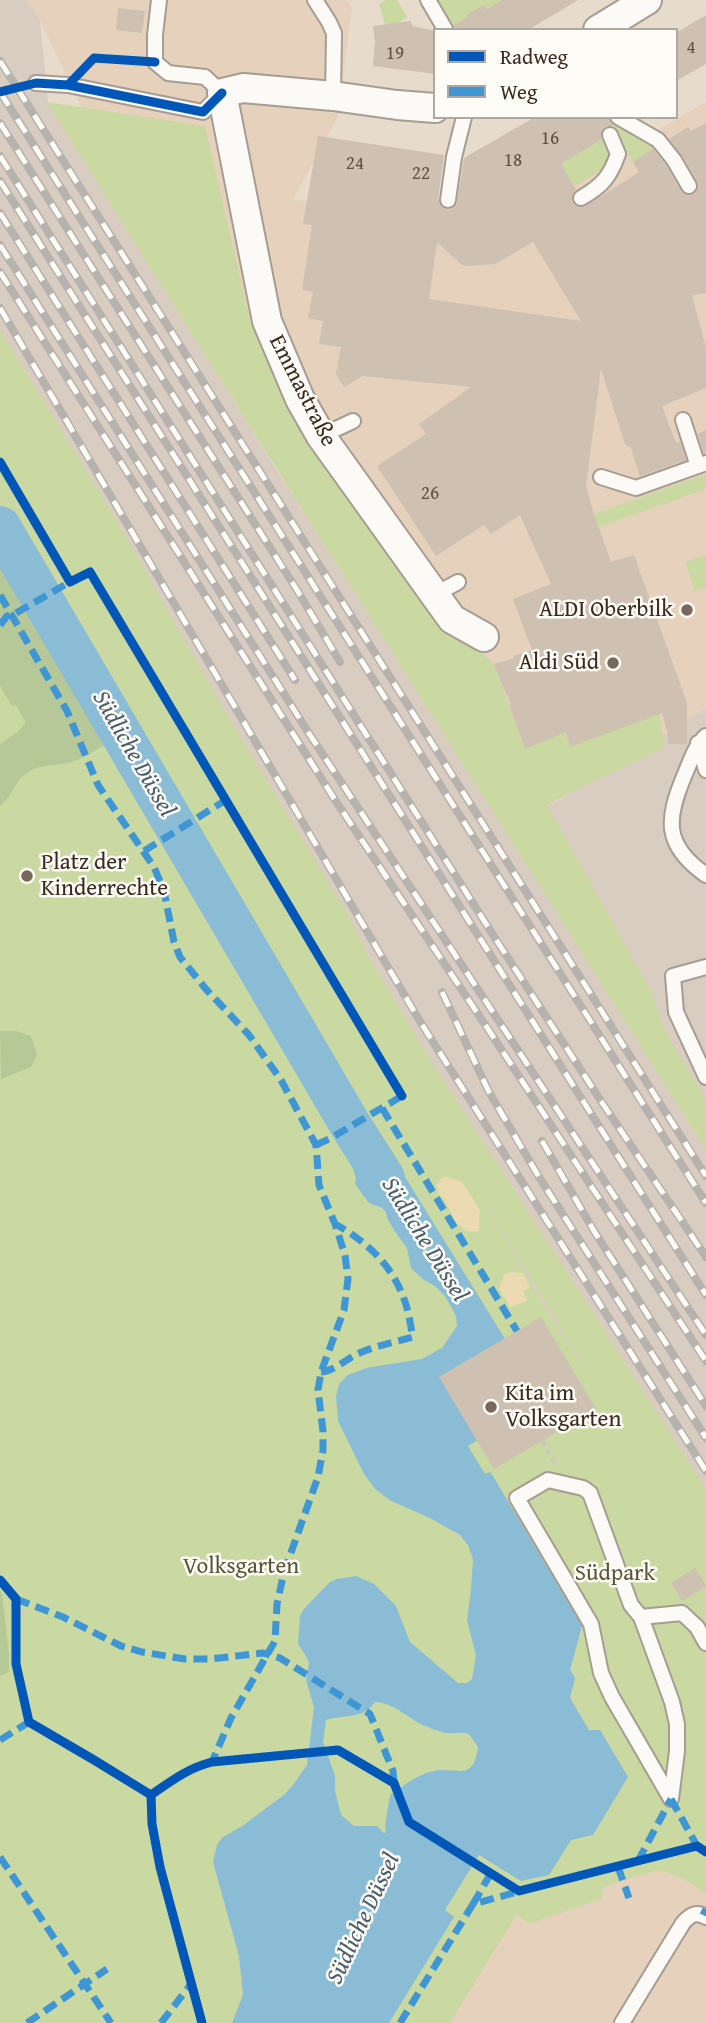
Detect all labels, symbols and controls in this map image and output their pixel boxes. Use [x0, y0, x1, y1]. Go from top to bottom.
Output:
legend [433, 28, 678, 119]
house number: 4 [686, 37, 696, 59]
text: Radweg [500, 41, 568, 72]
house number: 19 [386, 43, 404, 65]
text: Weg [500, 76, 537, 107]
house number: 16 [541, 128, 559, 150]
house number: 18 [504, 150, 522, 172]
house number: 24 [346, 153, 364, 175]
house number: 22 [412, 163, 430, 185]
street label: Emmastraße [262, 331, 342, 451]
house number: 26 [421, 483, 439, 505]
place label: ALDI Oberbilk [539, 596, 673, 624]
marker: ALDI Oberbilk [679, 602, 695, 618]
place label: Aldi Süd [519, 649, 599, 677]
marker: Aldi Süd [605, 655, 621, 671]
water label: Südliche Düssel [85, 686, 181, 822]
place label: Platz der Kinderrechte [41, 849, 168, 903]
marker: Platz der Kinderrechte [19, 868, 35, 884]
water label: Südliche Düssel [374, 1173, 474, 1307]
place label: Kita im Volksgarten [505, 1380, 621, 1434]
marker: Kita im Volksgarten [483, 1399, 499, 1415]
park label: Volksgarten [183, 1553, 299, 1581]
park label: Südpark [575, 1560, 655, 1588]
water label: Südliche Düssel [321, 1849, 407, 1989]

